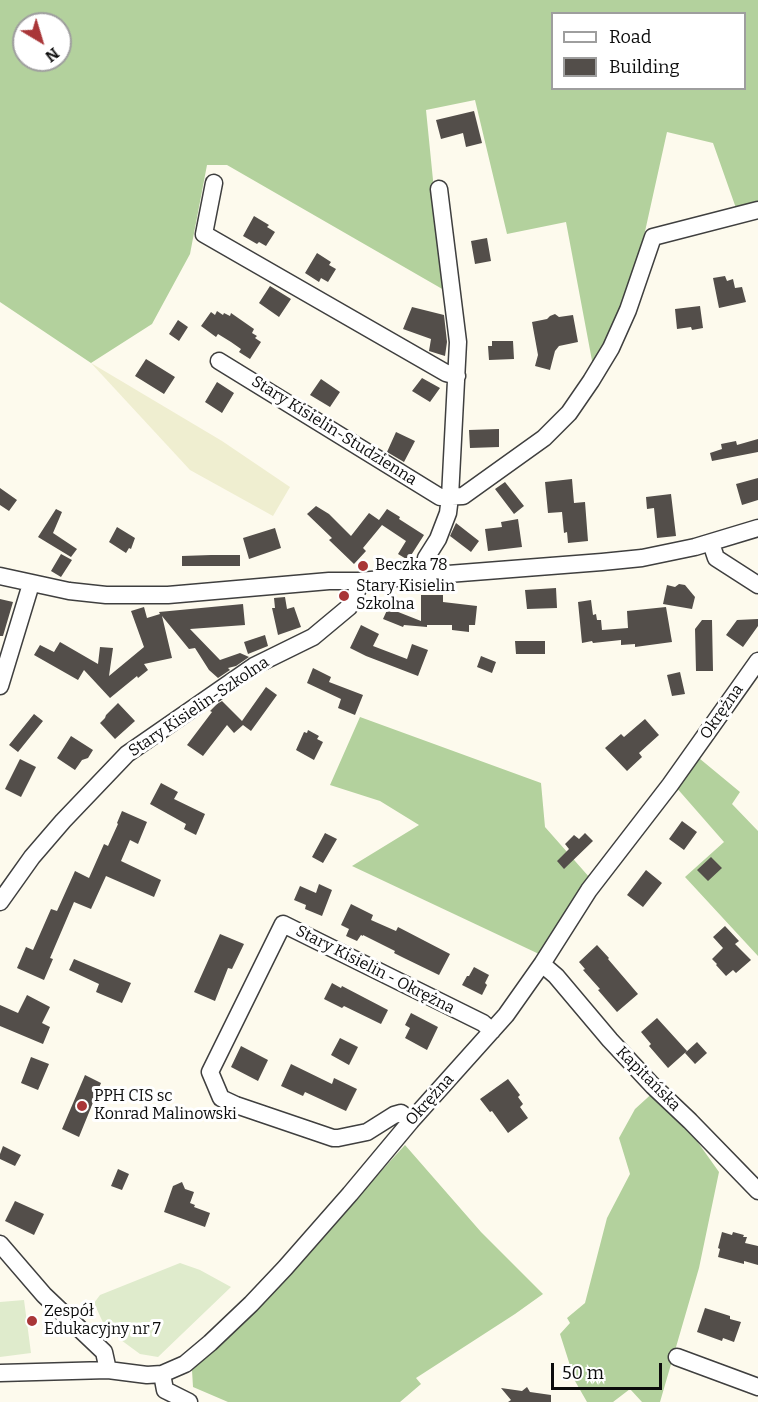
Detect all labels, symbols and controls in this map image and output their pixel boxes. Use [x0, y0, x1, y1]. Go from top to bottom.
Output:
north arrow [12, 12, 72, 72]
legend [551, 12, 746, 90]
text: Road [609, 26, 651, 48]
text: N [41, 44, 63, 66]
text: Building [609, 56, 680, 78]
street label: Stary Kisielin-Studzienna [248, 372, 420, 490]
place label: Beczka 78 [375, 556, 448, 576]
marker: Beczka 78 [356, 559, 370, 573]
place label: Stary Kisielin Szkolna [356, 577, 455, 615]
marker: Stary Kisielin Szkolna [337, 589, 351, 603]
street label: Stary Kisielin-Szkolna [125, 653, 273, 761]
street label: Okrężna [696, 681, 748, 743]
street label: Stary Kisielin - Okrężna [292, 922, 458, 1018]
street label: Kapitańska [612, 1043, 684, 1115]
street label: Okrężna [402, 1070, 458, 1130]
place label: PPH CIS sc Konrad Malinowski [94, 1087, 237, 1125]
marker: PPH CIS sc Konrad Malinowski [75, 1099, 89, 1113]
place label: Zespół Edukacyjny nr 7 [44, 1302, 161, 1340]
marker: Zespół Edukacyjny nr 7 [25, 1314, 39, 1328]
scale bar [554, 1351, 665, 1389]
text: 50 m [562, 1362, 604, 1384]

